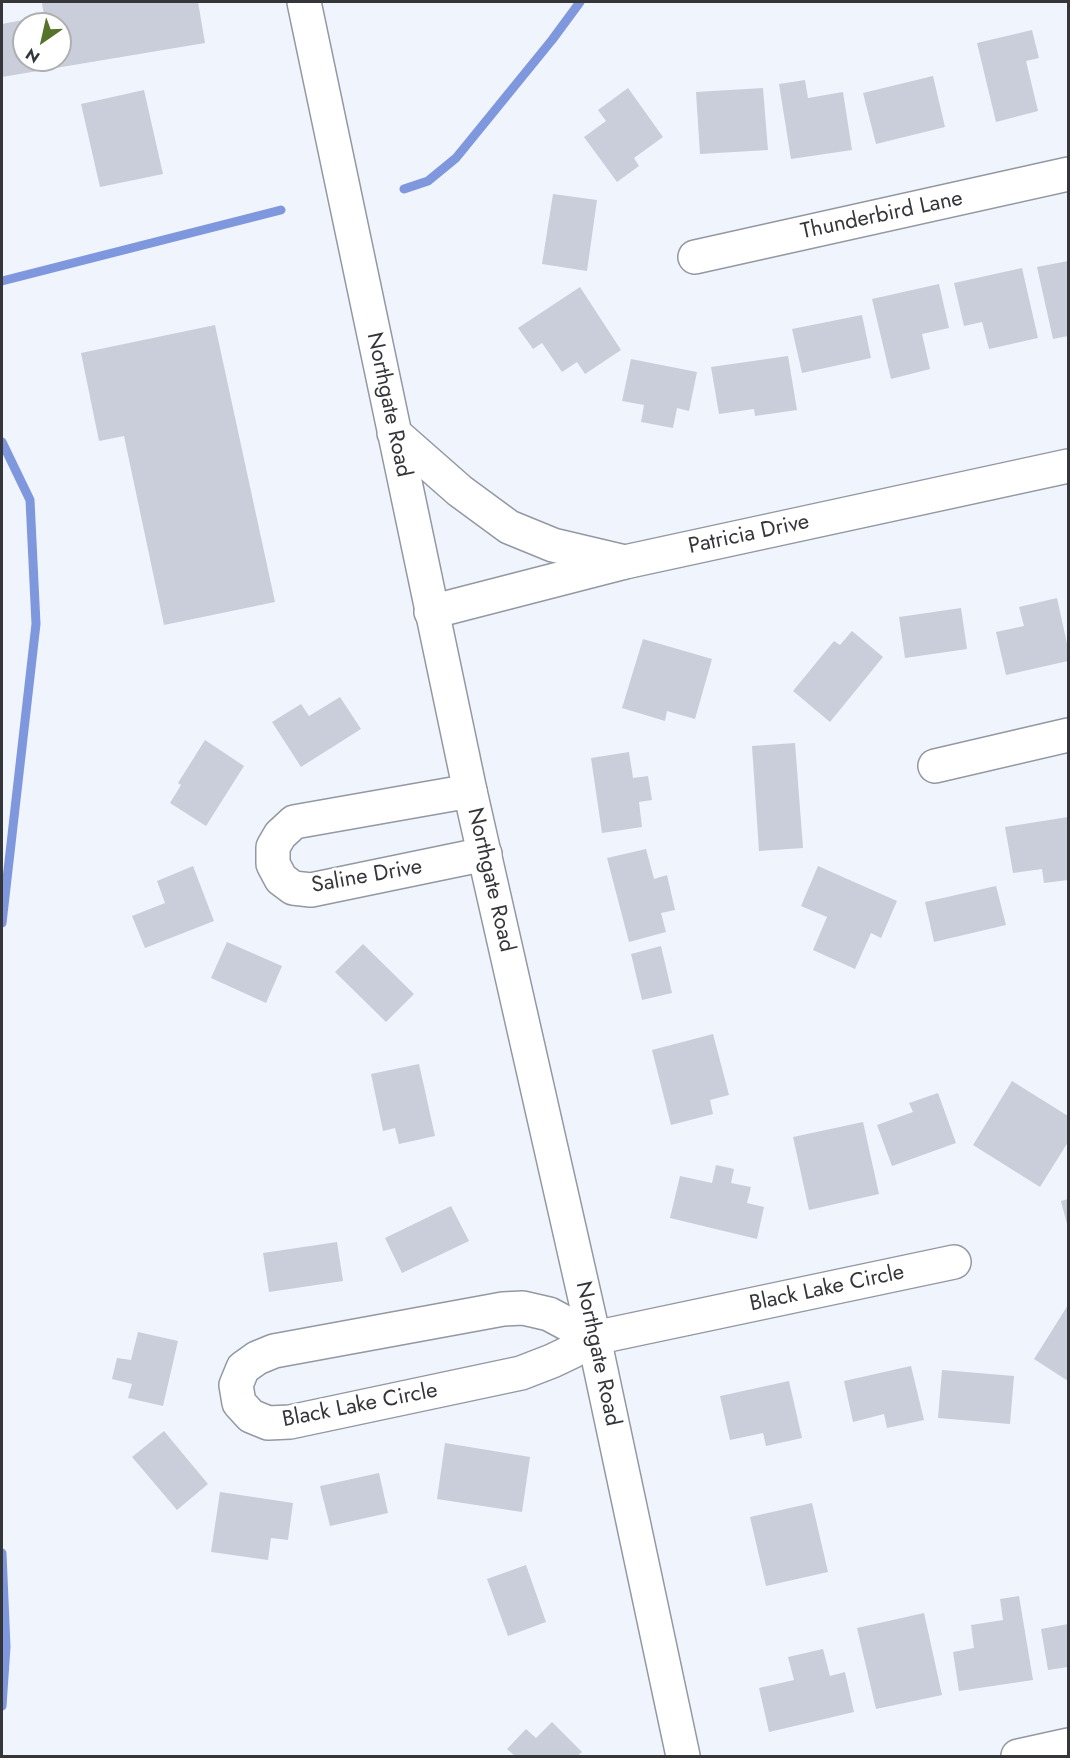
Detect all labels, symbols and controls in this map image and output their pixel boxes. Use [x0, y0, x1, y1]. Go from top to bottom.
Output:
north arrow [12, 12, 72, 72]
text: N [21, 43, 44, 69]
street label: Thunderbird Lane [799, 186, 965, 246]
street label: Northgate Road [360, 330, 416, 480]
street label: Patricia Drive [686, 509, 812, 561]
street label: Northgate Road [461, 805, 519, 955]
street label: Saline Drive [310, 854, 424, 900]
street label: Black Lake Circle [747, 1260, 907, 1318]
street label: Northgate Road [569, 1279, 625, 1429]
street label: Black Lake Circle [280, 1378, 440, 1434]

